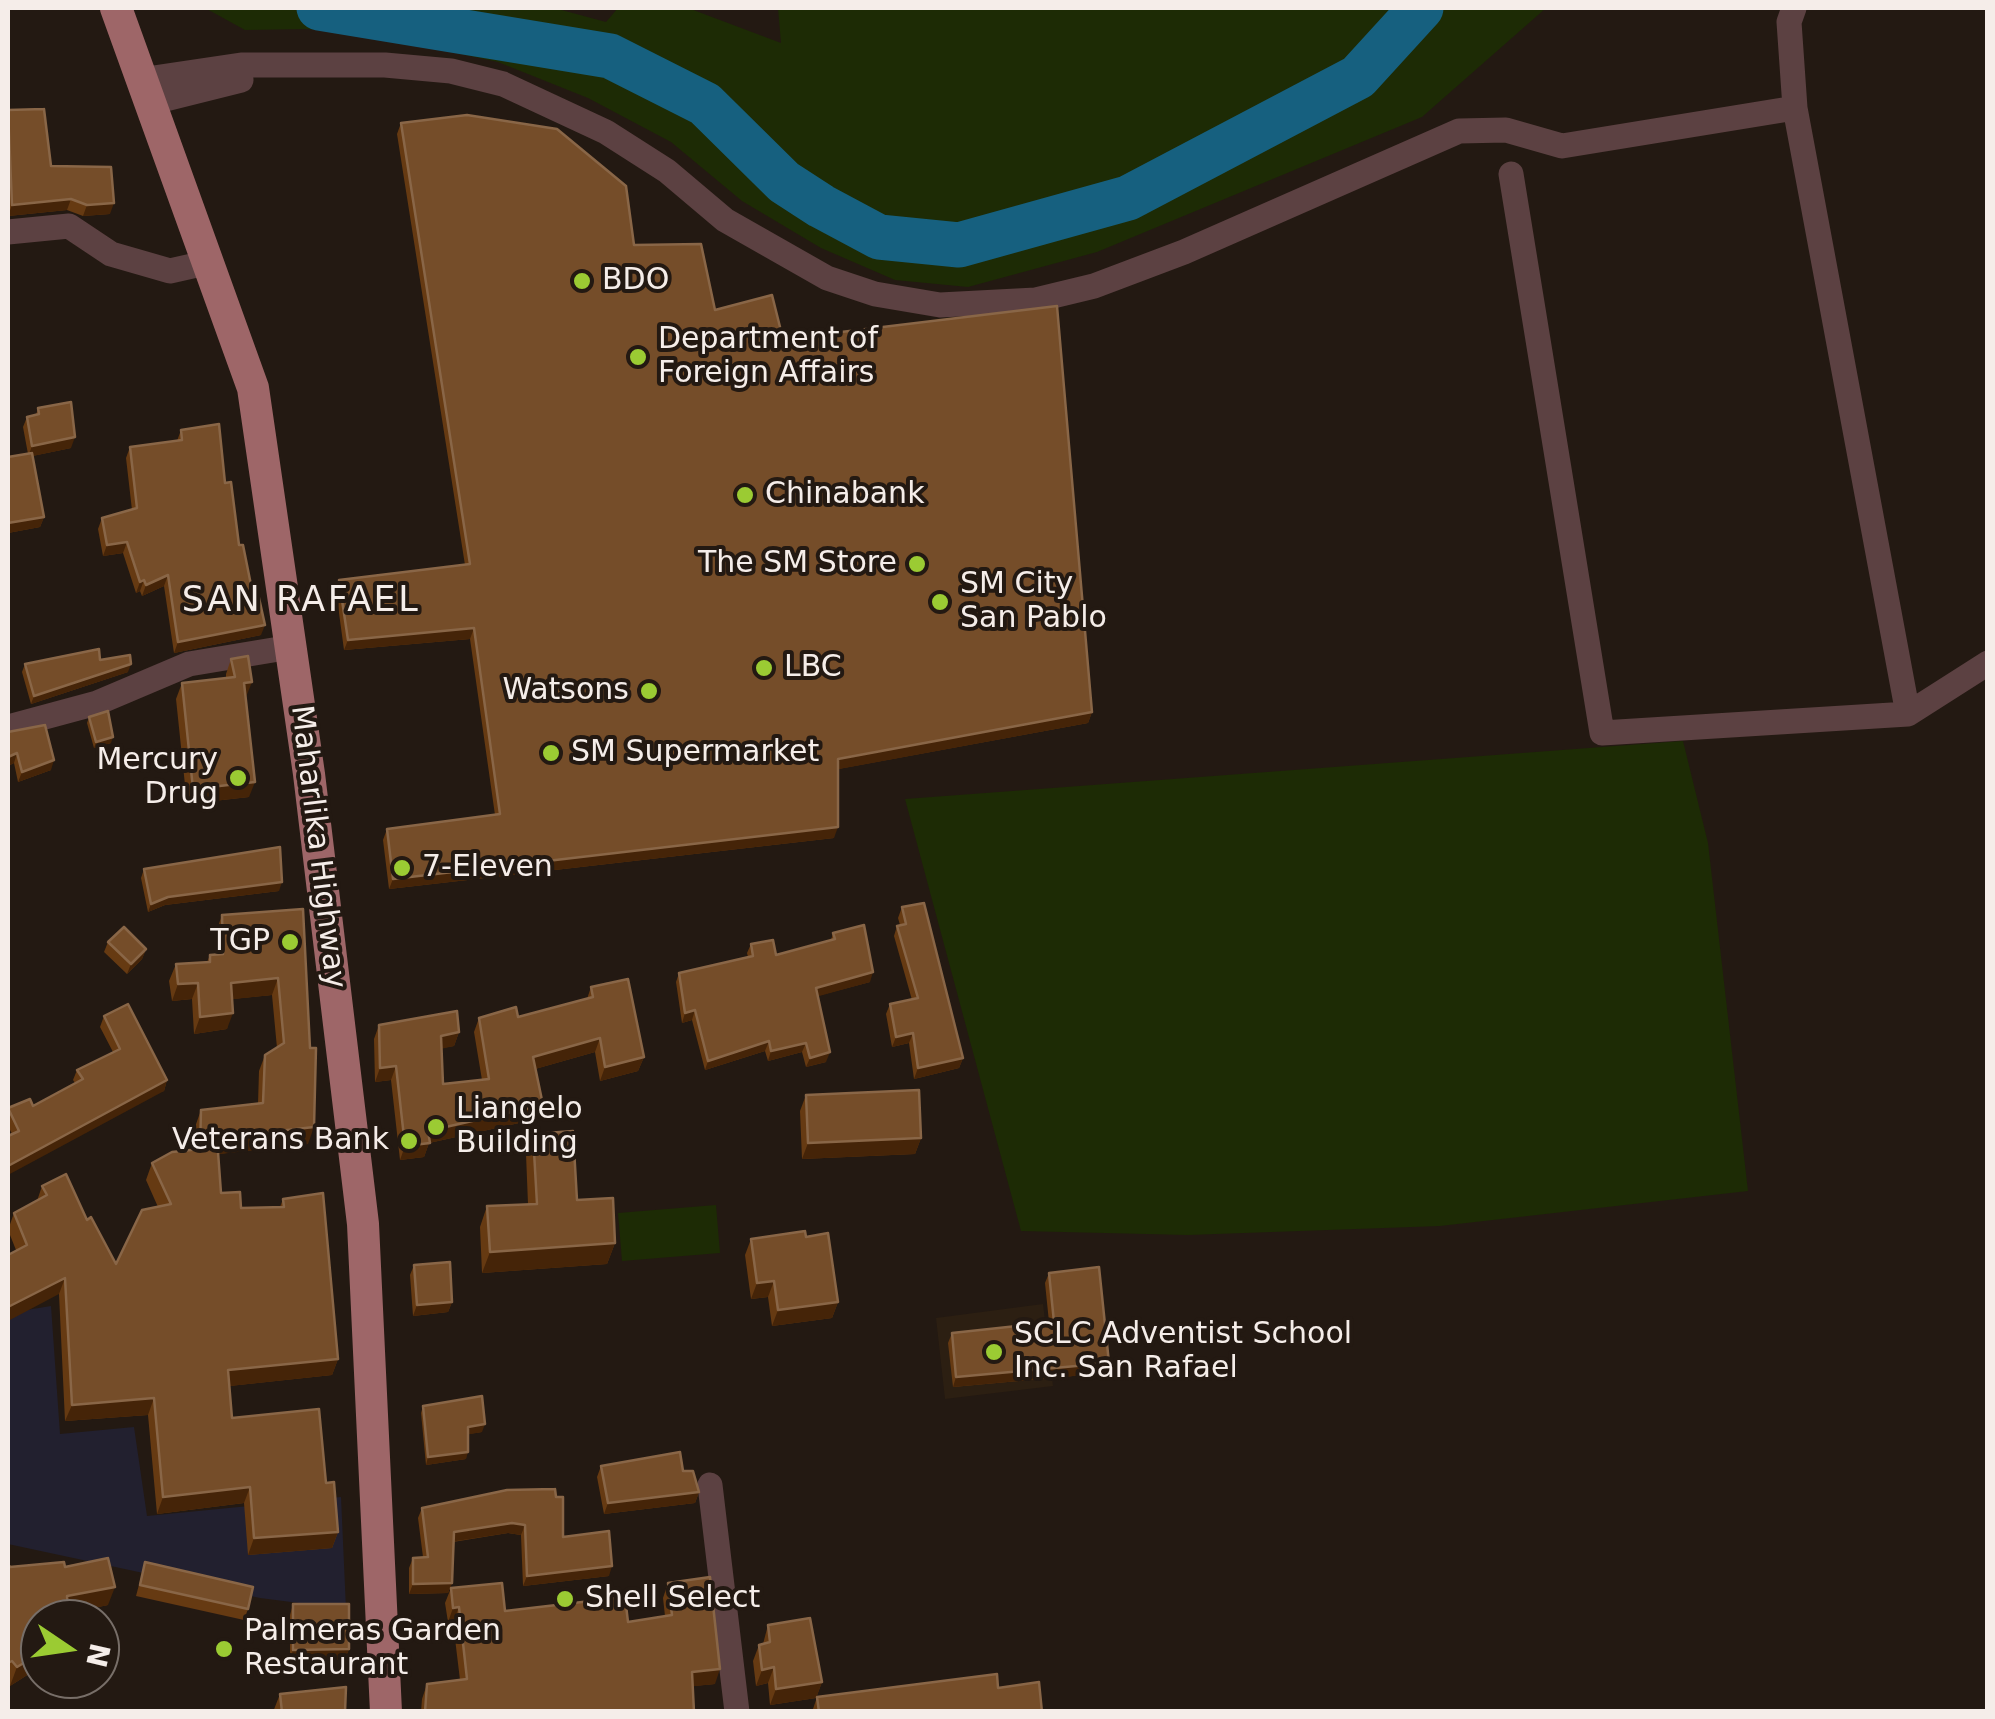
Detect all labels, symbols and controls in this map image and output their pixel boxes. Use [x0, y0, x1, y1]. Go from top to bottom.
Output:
place label: BDO [602, 263, 669, 299]
marker: BDO [571, 270, 593, 292]
place label: Department of Foreign Affairs [658, 322, 878, 392]
marker: Department of Foreign Affairs [627, 346, 649, 368]
place label: Chinabank [765, 477, 925, 513]
marker: Chinabank [734, 484, 756, 506]
place label: The SM Store [698, 546, 897, 582]
marker: The SM Store [906, 553, 928, 575]
place label: SM City San Pablo [960, 567, 1107, 638]
district label: SAN RAFAEL [182, 581, 420, 623]
marker: SM City San Pablo [929, 591, 951, 613]
place label: LBC [784, 650, 842, 686]
marker: LBC [753, 657, 775, 679]
place label: Watsons [502, 673, 629, 709]
marker: Watsons [638, 680, 660, 702]
street label: Maharlika Highway [282, 703, 352, 991]
place label: SM Supermarket [571, 735, 819, 771]
marker: SM Supermarket [540, 742, 562, 764]
place label: Mercury Drug [96, 743, 218, 814]
marker: Mercury Drug [227, 767, 249, 789]
place label: 7-Eleven [422, 850, 553, 886]
marker: 7-Eleven [391, 857, 413, 879]
place label: TGP [210, 924, 270, 960]
marker: TGP [279, 931, 301, 953]
place label: Liangelo Building [456, 1092, 583, 1162]
marker: Liangelo Building [425, 1116, 447, 1138]
place label: Veterans Bank [172, 1123, 389, 1159]
marker: Veterans Bank [398, 1130, 420, 1152]
place label: SCLC Adventist School Inc. San Rafael [1014, 1317, 1352, 1388]
marker: SCLC Adventist School Inc. San Rafael [983, 1341, 1005, 1363]
place label: Shell Select [585, 1581, 760, 1617]
marker: Shell Select [554, 1588, 576, 1610]
north arrow [20, 1599, 120, 1699]
place label: Palmeras Garden Restaurant [244, 1614, 501, 1684]
marker: Palmeras Garden Restaurant [213, 1638, 235, 1660]
text: N [79, 1640, 116, 1671]

